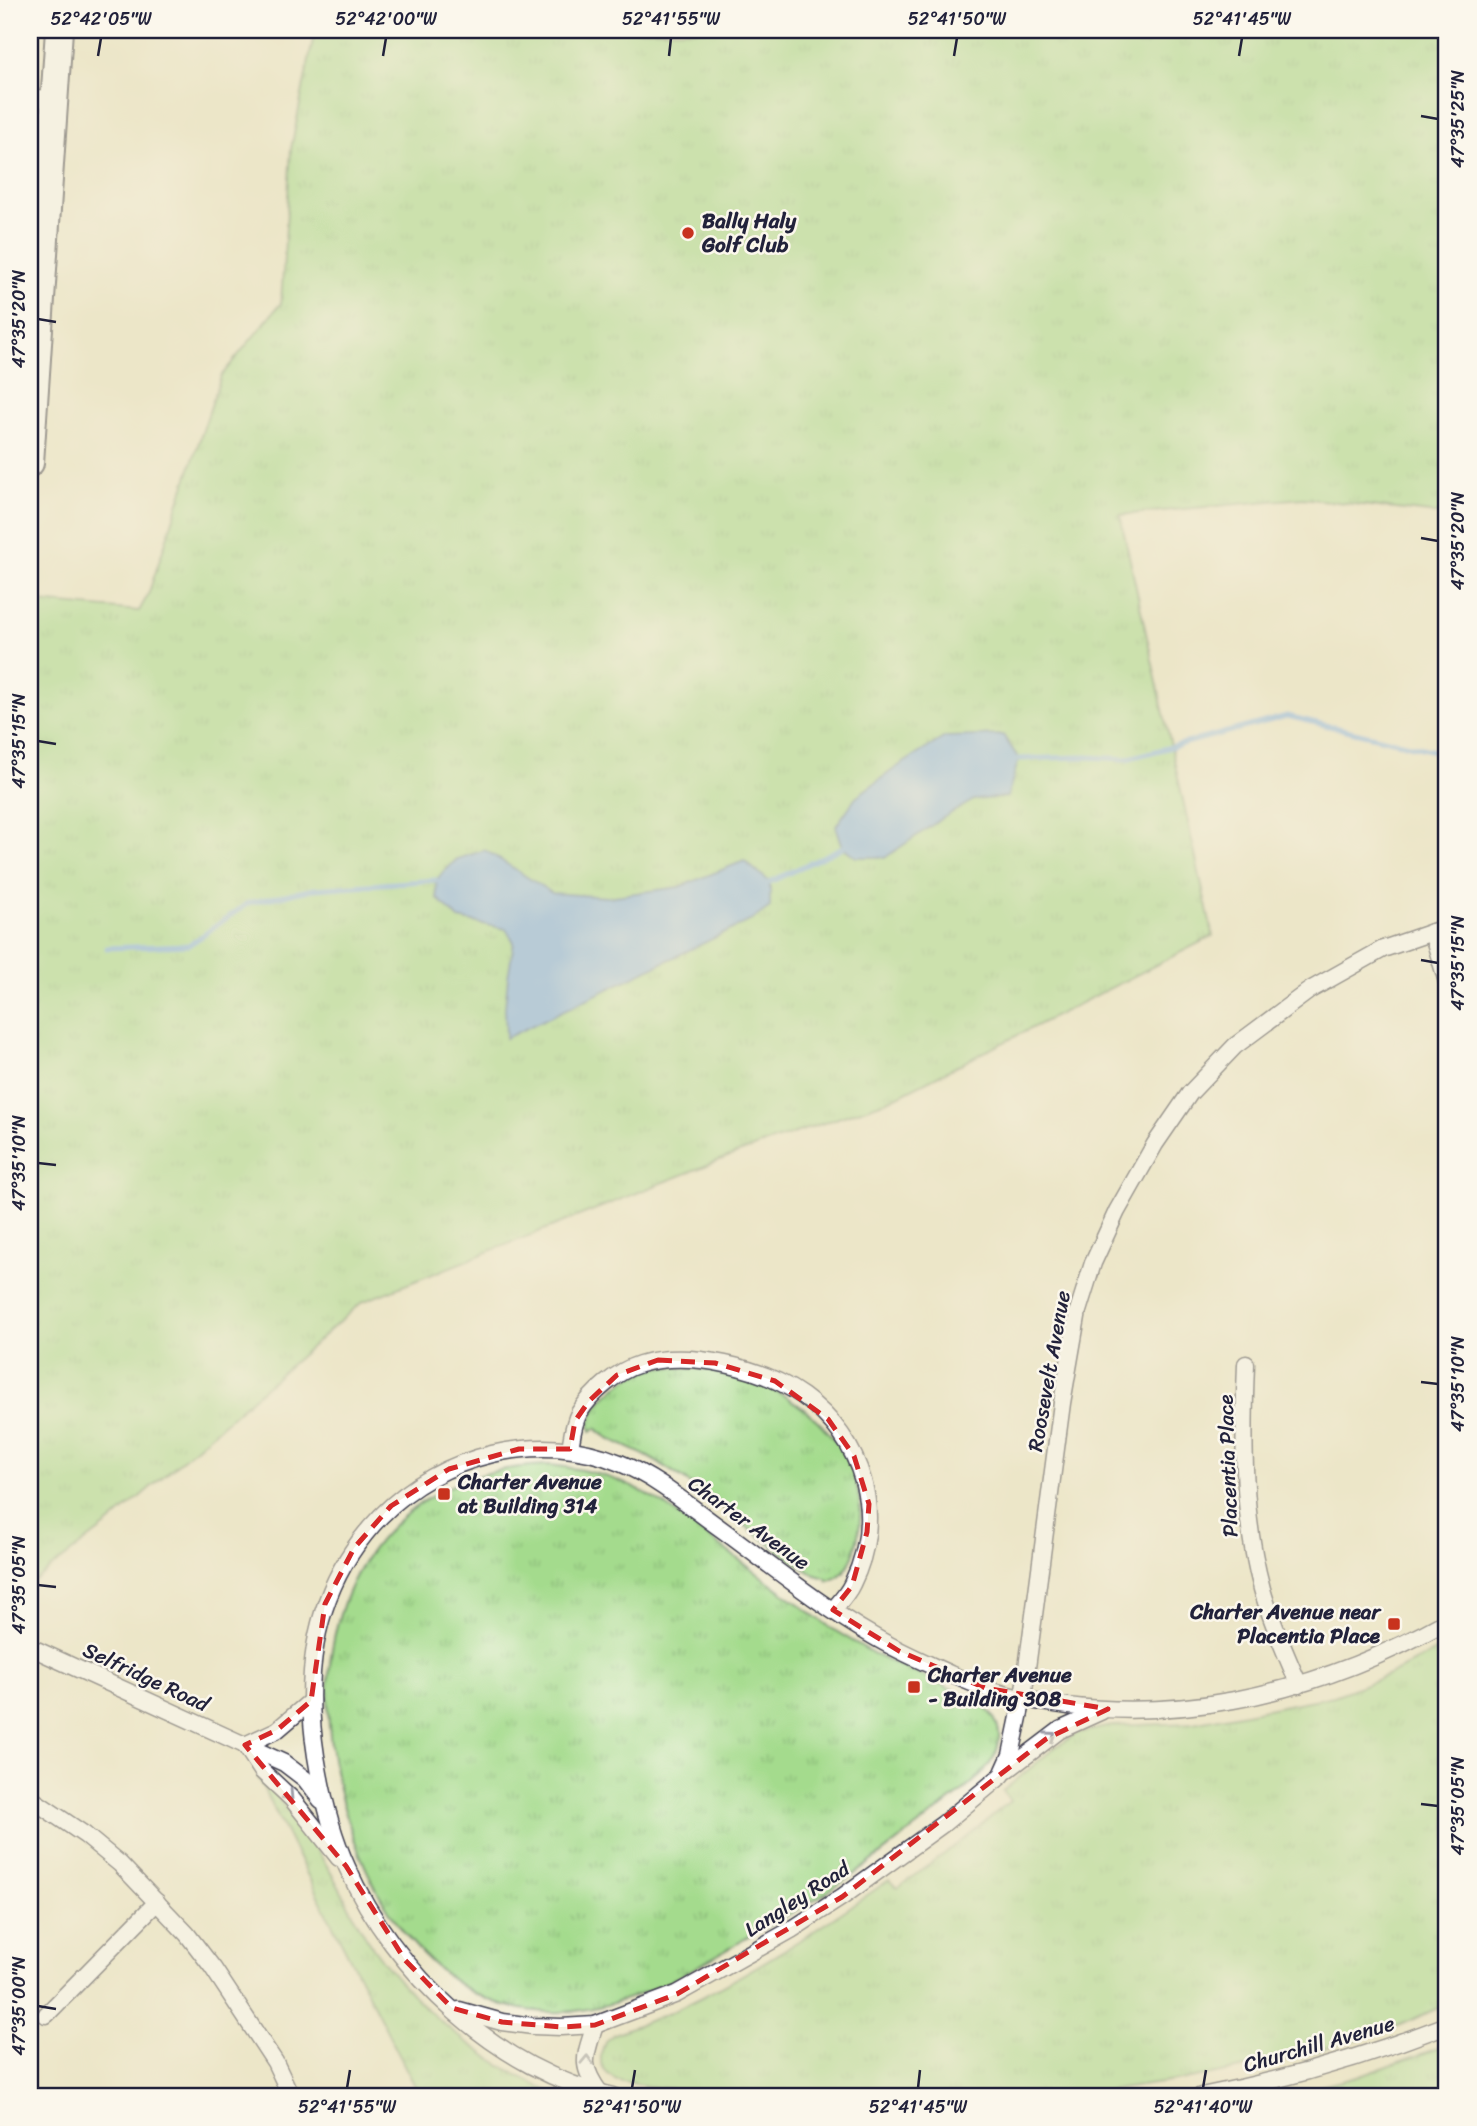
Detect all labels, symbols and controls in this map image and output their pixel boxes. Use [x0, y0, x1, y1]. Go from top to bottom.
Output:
text: 52°42'05"W [50, 3, 153, 35]
text: 52°42'00"W [335, 3, 438, 35]
text: 52°41'55"W [622, 3, 721, 35]
text: 52°41'50"W [908, 3, 1007, 35]
text: 52°41'45"W [1193, 3, 1292, 35]
text: 47°35'25"N [1442, 69, 1474, 168]
place label: Bally Haly Golf Club [701, 202, 797, 264]
marker: Bally Haly Golf Club [680, 225, 696, 241]
text: 47°35'20"N [3, 269, 35, 368]
text: 47°35'20"N [1442, 491, 1474, 590]
text: 47°35'15"N [3, 693, 35, 789]
text: 47°35'15"N [1442, 915, 1474, 1011]
text: 47°35'10"N [3, 1115, 35, 1211]
street label: Roosevelt Avenue [1016, 1287, 1082, 1454]
text: 47°35'10"N [1442, 1336, 1474, 1432]
street label: Placentia Place [1207, 1394, 1249, 1538]
place label: Charter Avenue at Building 314 [457, 1463, 602, 1525]
street label: Charter Avenue [680, 1465, 818, 1581]
marker: Charter Avenue at Building 314 [436, 1486, 452, 1502]
text: 47°35'05"N [3, 1535, 35, 1635]
place label: Charter Avenue near Placentia Place [1189, 1593, 1382, 1655]
marker: Charter Avenue near Placentia Place [1386, 1616, 1402, 1632]
street label: Selfridge Road [76, 1631, 217, 1724]
place label: Charter Avenue - Building 308 [927, 1656, 1072, 1718]
marker: Charter Avenue - Building 308 [906, 1679, 922, 1695]
one-way arrow [1043, 1732, 1056, 1744]
text: 47°35'05"N [1442, 1756, 1474, 1856]
one-way arrow [281, 1788, 294, 1801]
street label: Langley Road [736, 1849, 859, 1948]
text: 47°35'00"N [3, 1956, 35, 2056]
street label: Churchill Avenue [1239, 2004, 1399, 2084]
one-way arrow [580, 2054, 595, 2065]
text: 52°41'55"W [298, 2091, 397, 2123]
text: 52°41'50"W [583, 2091, 682, 2123]
text: 52°41'45"W [869, 2091, 968, 2123]
text: 52°41'40"W [1154, 2091, 1253, 2123]

